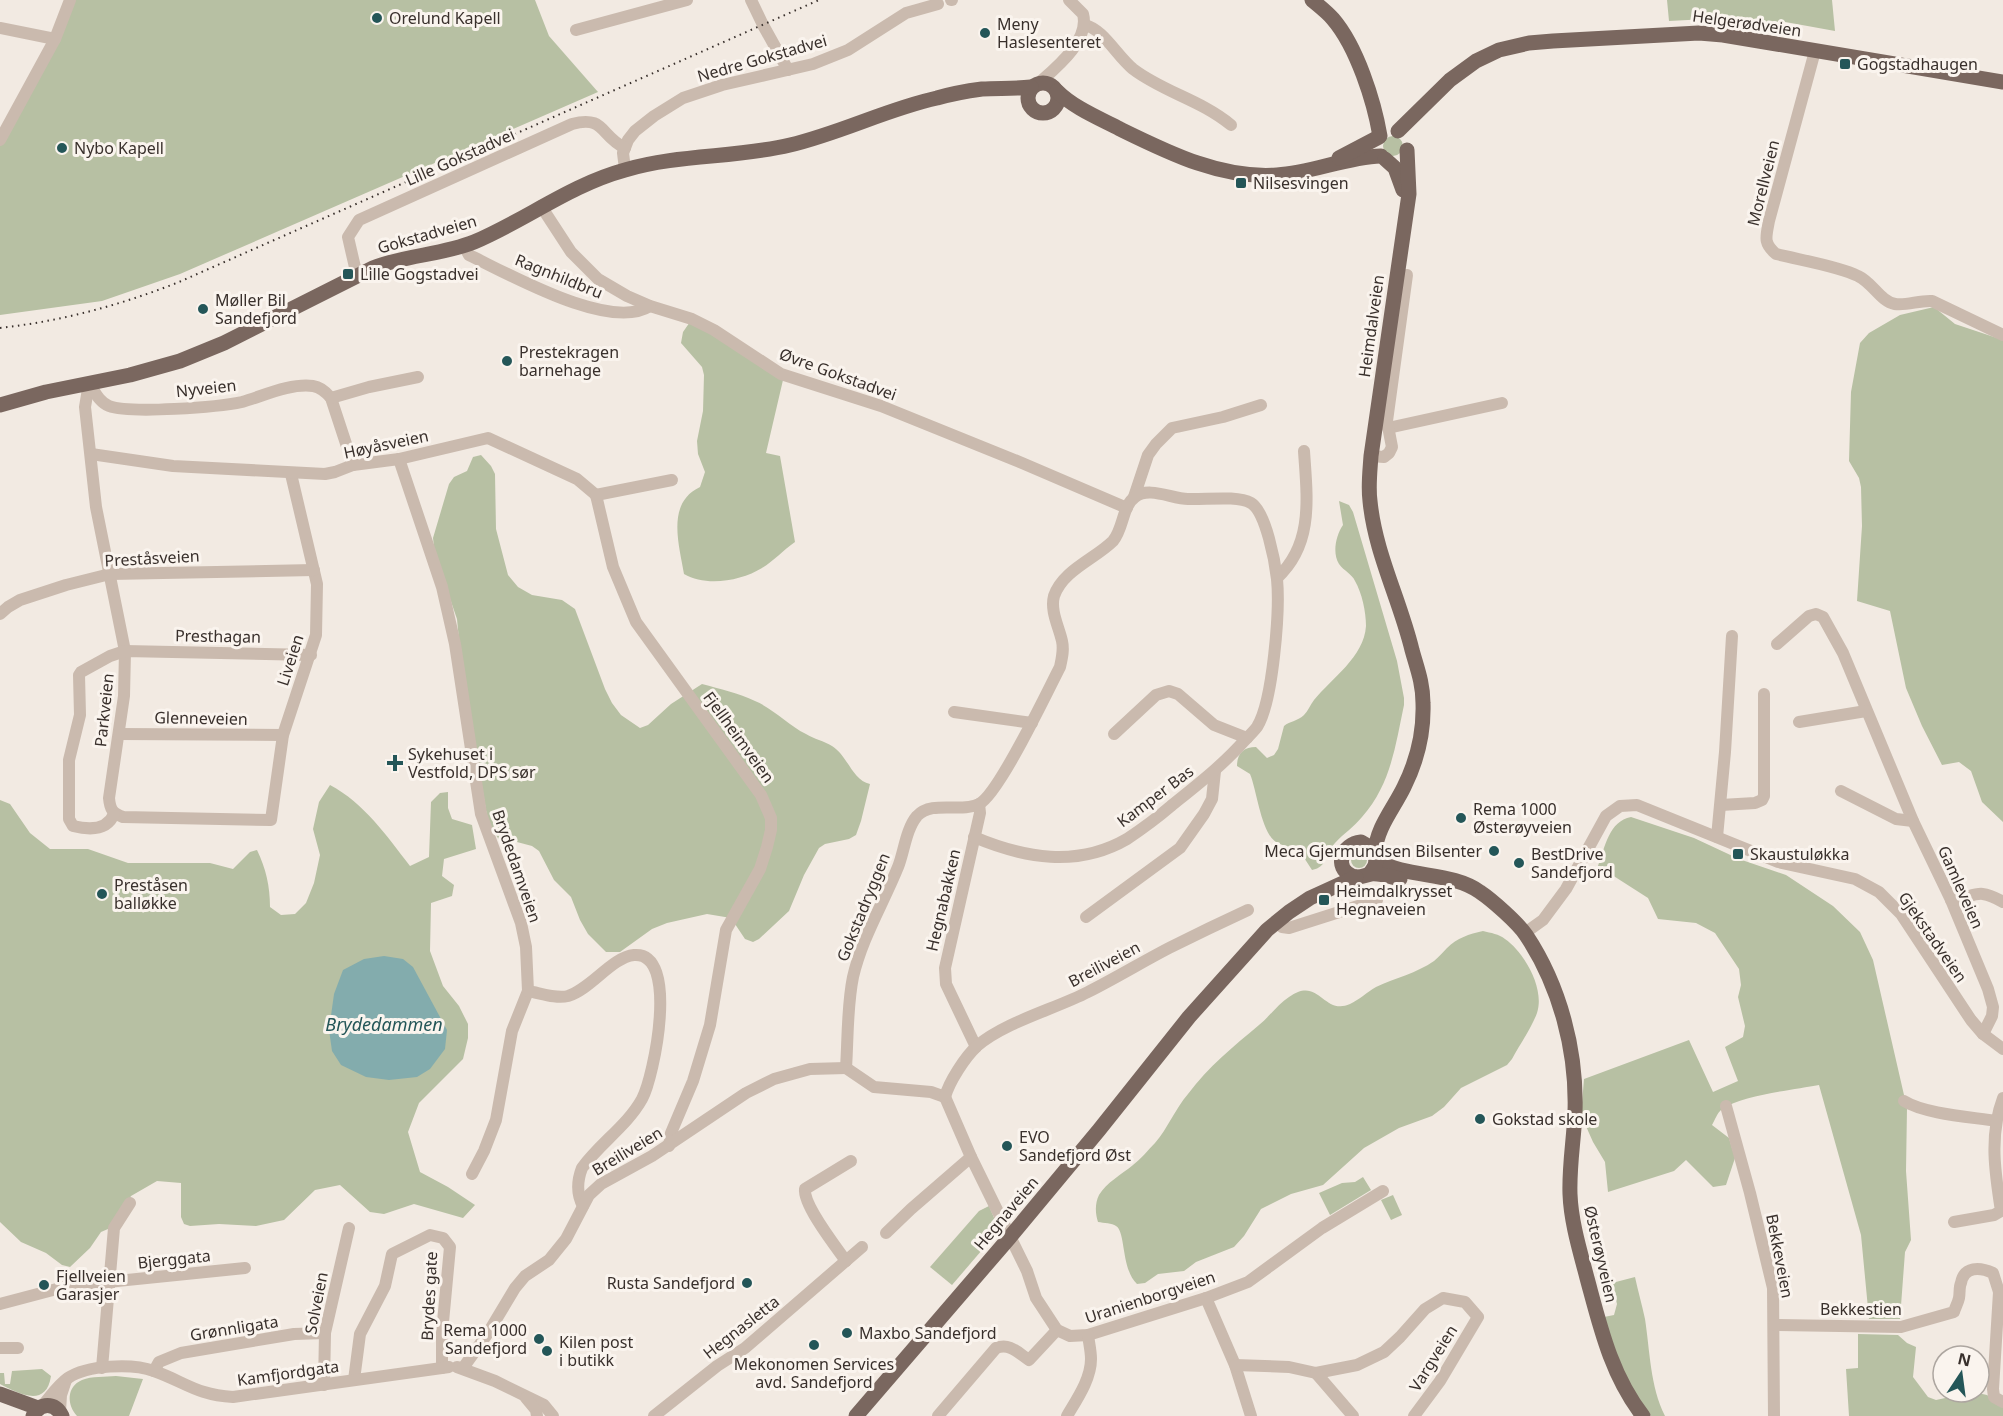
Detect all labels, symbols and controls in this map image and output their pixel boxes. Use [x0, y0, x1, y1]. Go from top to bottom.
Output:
street label: Helgerødveien [1691, 4, 1803, 42]
place label: Orelund Kapell [389, 7, 501, 29]
marker: Orelund Kapell [370, 11, 384, 25]
place label: Meny Haslesenteret [997, 13, 1101, 53]
marker: Meny Haslesenteret [978, 26, 992, 40]
street label: Nedre Gokstadvei [695, 29, 829, 87]
place label: Gogstadhaugen [1857, 53, 1978, 75]
marker: Gogstadhaugen [1838, 57, 1852, 71]
street label: Lille Gokstadvei [402, 123, 518, 191]
place label: Nybo Kapell [74, 137, 164, 159]
street label: Morellveien [1742, 138, 1784, 228]
marker: Nybo Kapell [55, 141, 69, 155]
place label: Nilsesvingen [1253, 172, 1349, 194]
marker: Nilsesvingen [1234, 176, 1248, 190]
street label: Gokstadveien [375, 209, 479, 259]
street label: Ragnhildbru [512, 248, 606, 304]
place label: Lille Gogstadvei [360, 263, 479, 285]
marker: Lille Gogstadvei [341, 267, 355, 281]
street label: Heimdalveien [1353, 273, 1389, 379]
place label: Møller Bil Sandefjord [215, 289, 297, 329]
marker: Møller Bil Sandefjord [196, 302, 210, 316]
place label: Prestekragen barnehage [519, 341, 619, 381]
street label: Øvre Gokstadvei [776, 343, 900, 405]
marker: Prestekragen barnehage [500, 354, 514, 368]
street label: Nyveien [175, 374, 237, 402]
street label: Høyåsveien [342, 424, 430, 464]
street label: Preståsveien [104, 545, 200, 571]
street label: Presthagan [175, 624, 261, 648]
street label: Liveien [271, 632, 309, 688]
street label: Parkveien [89, 672, 119, 748]
street label: Fjellheimveien [698, 687, 780, 787]
street label: Glenneveien [154, 706, 248, 730]
place label: Sykehuset i Vestfold, DPS sør [408, 743, 536, 783]
marker: Sykehuset i Vestfold, DPS sør [386, 754, 404, 772]
street label: Kamper Bas [1112, 760, 1198, 832]
place label: Rema 1000 Østerøyveien [1473, 798, 1572, 838]
street label: Brydedamveien [487, 807, 547, 925]
marker: Rema 1000 Østerøyveien [1454, 811, 1468, 825]
place label: Meca Gjermundsen Bilsenter [1264, 840, 1482, 862]
street label: Gamleveien [1933, 842, 1989, 932]
place label: BestDrive Sandefjord [1531, 843, 1613, 883]
place label: Skaustuløkka [1750, 843, 1849, 865]
marker: Meca Gjermundsen Bilsenter [1487, 844, 1501, 858]
street label: Hegnabakken [921, 847, 965, 953]
marker: Skaustuløkka [1731, 847, 1745, 861]
street label: Gokstadryggen [831, 849, 895, 965]
marker: BestDrive Sandefjord [1512, 856, 1526, 870]
place label: Preståsen balløkke [114, 874, 188, 914]
place label: Heimdalkrysset Hegnaveien [1336, 880, 1453, 920]
marker: Preståsen balløkke [95, 887, 109, 901]
street label: Gjekstadveien [1894, 887, 1972, 987]
marker: Heimdalkrysset Hegnaveien [1317, 893, 1331, 907]
street label: Breiliveien [1064, 936, 1144, 992]
water label: Brydedammen [325, 1012, 443, 1036]
place label: Gokstad skole [1492, 1108, 1597, 1130]
marker: Gokstad skole [1473, 1112, 1487, 1126]
street label: Breiliveien [588, 1121, 666, 1181]
place label: EVO Sandefjord Øst [1019, 1126, 1131, 1166]
marker: EVO Sandefjord Øst [1000, 1139, 1014, 1153]
street label: Hegnaveien [969, 1172, 1043, 1254]
street label: Østerøyveien [1579, 1203, 1623, 1305]
street label: Bekkeveien [1761, 1212, 1799, 1300]
street label: Bjerggata [136, 1244, 212, 1274]
street label: Brydes gate [416, 1251, 442, 1341]
place label: Fjellveien Garasjer [56, 1265, 126, 1305]
street label: Uranienborgveien [1082, 1266, 1218, 1328]
street label: Solveien [299, 1270, 333, 1336]
place label: Rusta Sandefjord [607, 1272, 735, 1294]
marker: Rusta Sandefjord [740, 1276, 754, 1290]
marker: Fjellveien Garasjer [37, 1278, 51, 1292]
street label: Hegnasletta [698, 1290, 784, 1364]
street label: Bekkestien [1820, 1298, 1902, 1320]
street label: Grønnligata [188, 1310, 280, 1346]
place label: Rema 1000 Sandefjord [443, 1319, 527, 1359]
street label: Vargveien [1404, 1320, 1462, 1396]
place label: Maxbo Sandefjord [859, 1322, 997, 1344]
marker: Maxbo Sandefjord [840, 1326, 854, 1340]
place label: Kilen post i butikk [559, 1331, 633, 1371]
marker: Rema 1000 Sandefjord [532, 1332, 546, 1346]
marker: Mekonomen Services avd. Sandefjord [807, 1338, 821, 1352]
marker: Kilen post i butikk [540, 1344, 554, 1358]
north arrow [1931, 1344, 1991, 1404]
text: N [1956, 1347, 1973, 1372]
place label: Mekonomen Services avd. Sandefjord [734, 1353, 894, 1393]
street label: Kamfjordgata [236, 1355, 340, 1391]

